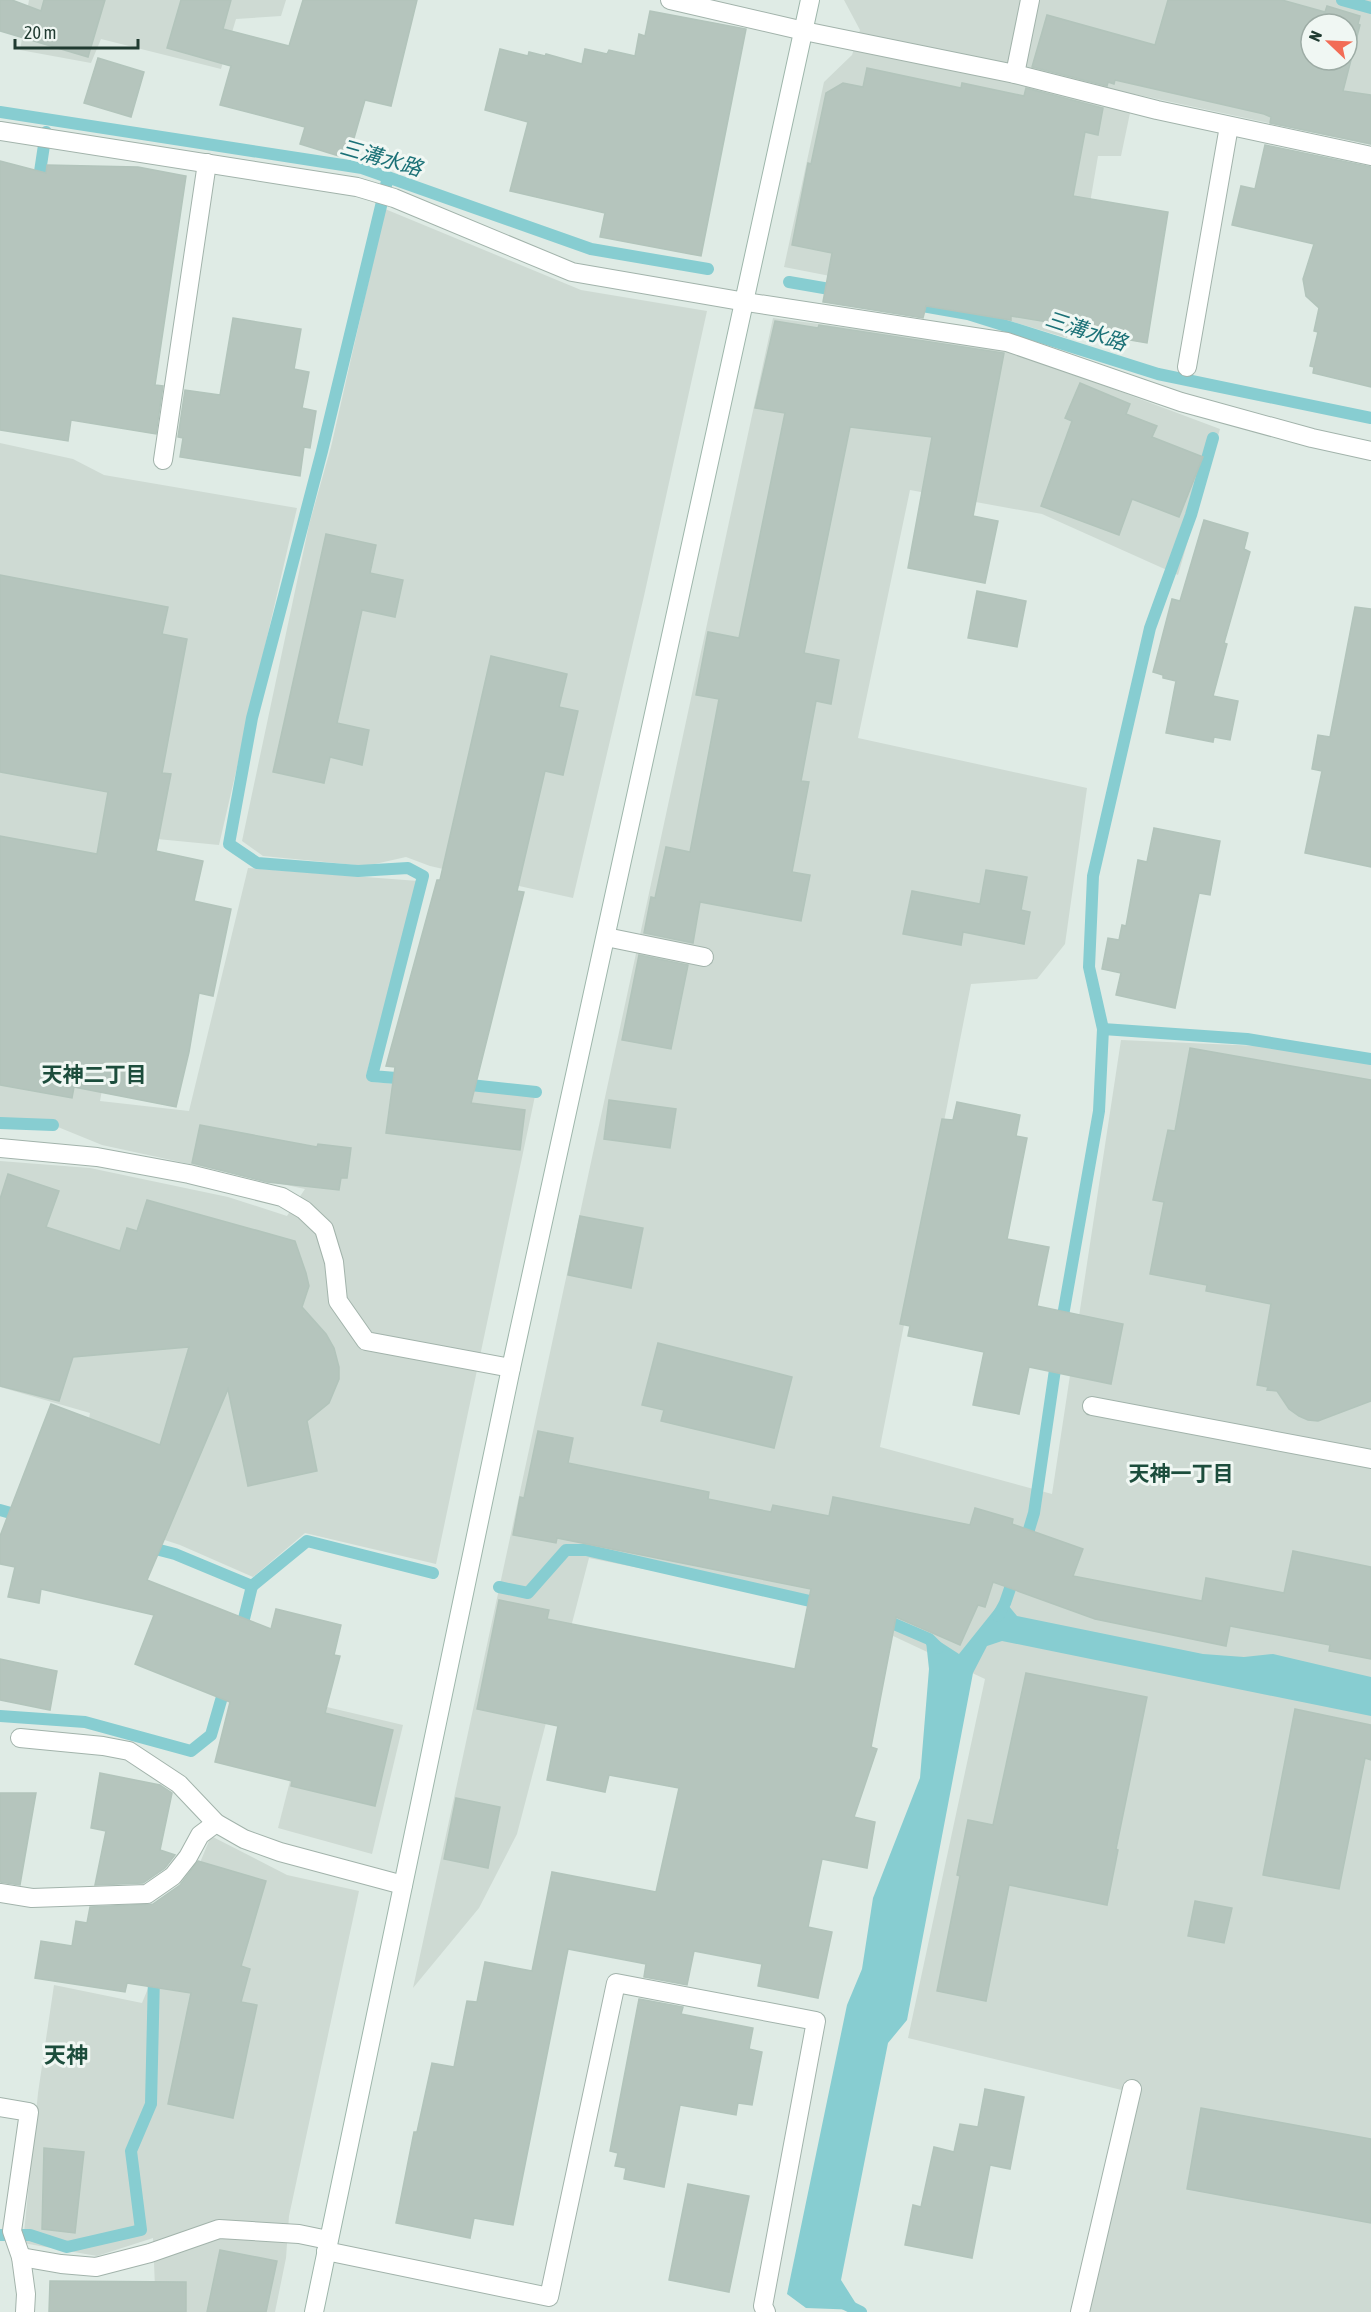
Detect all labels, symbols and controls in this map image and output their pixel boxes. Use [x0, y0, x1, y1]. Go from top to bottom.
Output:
scale bar [15, 12, 138, 50]
north arrow [1299, 12, 1359, 72]
text: 20 m [24, 22, 56, 43]
text: N [1305, 28, 1325, 44]
water label: 三溝水路 [338, 134, 427, 181]
water label: 三溝水路 [1043, 306, 1132, 355]
district label: 天神二丁目 [42, 1062, 147, 1086]
district label: 天神一丁目 [1129, 1461, 1234, 1485]
district label: 天神 [44, 2042, 88, 2068]

